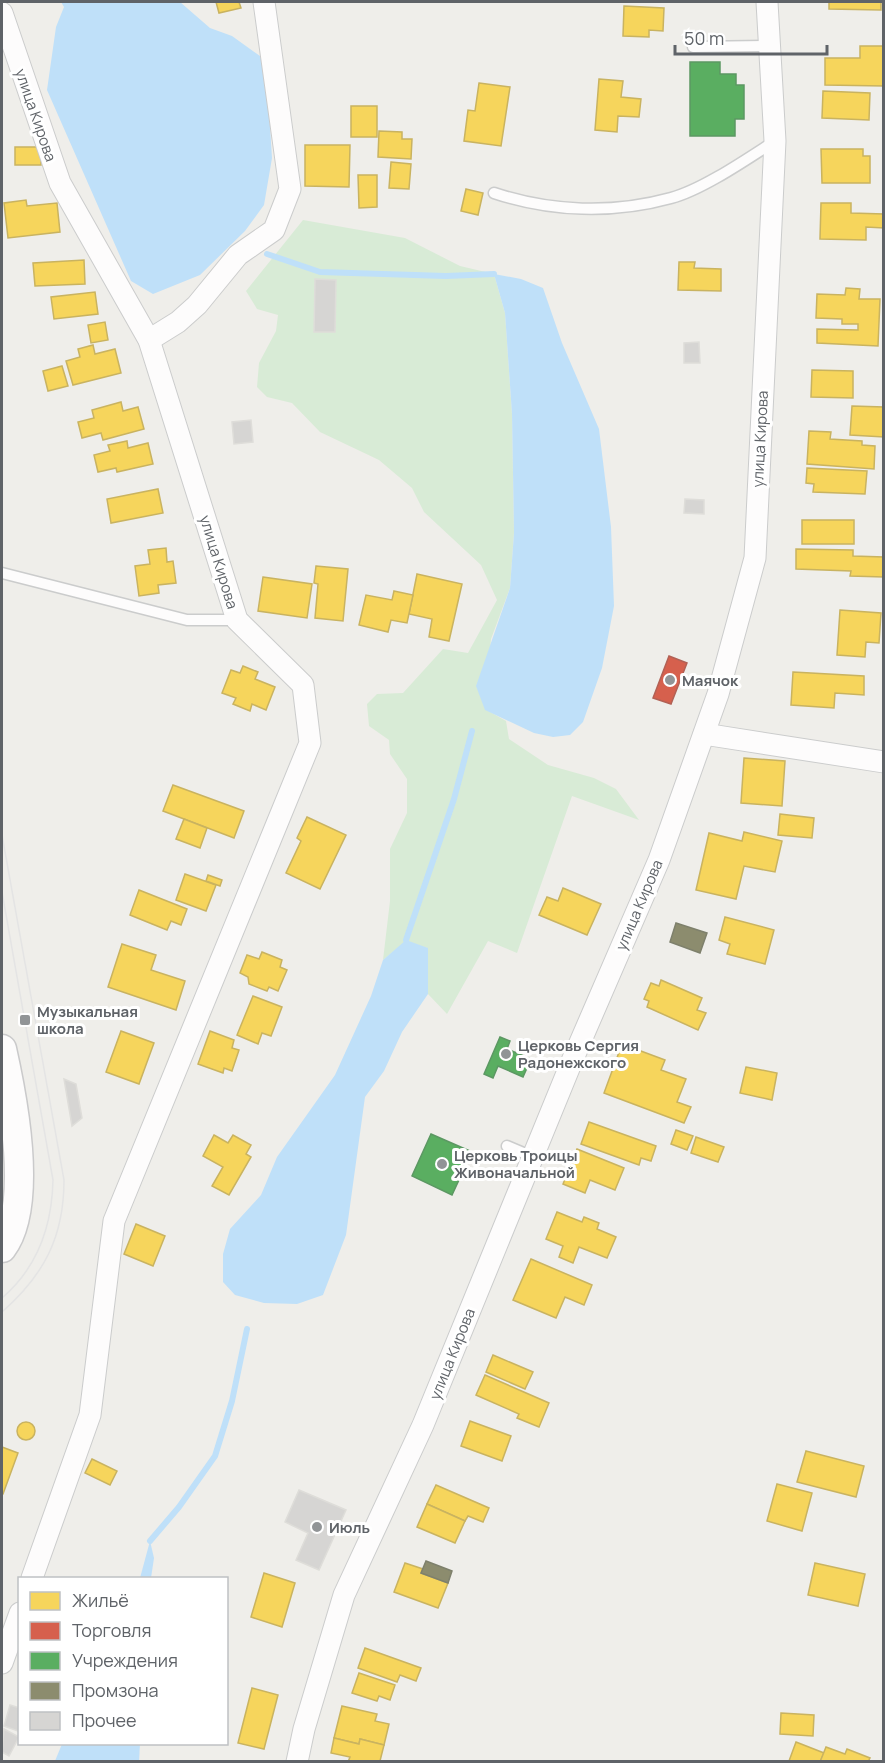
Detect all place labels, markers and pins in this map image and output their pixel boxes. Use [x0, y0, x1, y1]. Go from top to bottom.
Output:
place label: Маячок [682, 670, 739, 691]
marker: Маячок [663, 673, 677, 687]
place label: Музыкальная школа [37, 1001, 138, 1039]
marker: Музыкальная школа [18, 1013, 32, 1027]
place label: Церковь Сергия Радонежского [518, 1035, 639, 1073]
marker: Церковь Сергия Радонежского [499, 1047, 513, 1061]
place label: Церковь Троицы Живоначальной [454, 1145, 577, 1183]
marker: Церковь Троицы Живоначальной [435, 1157, 449, 1171]
place label: Июль [329, 1517, 370, 1538]
marker: Июль [310, 1520, 324, 1534]

